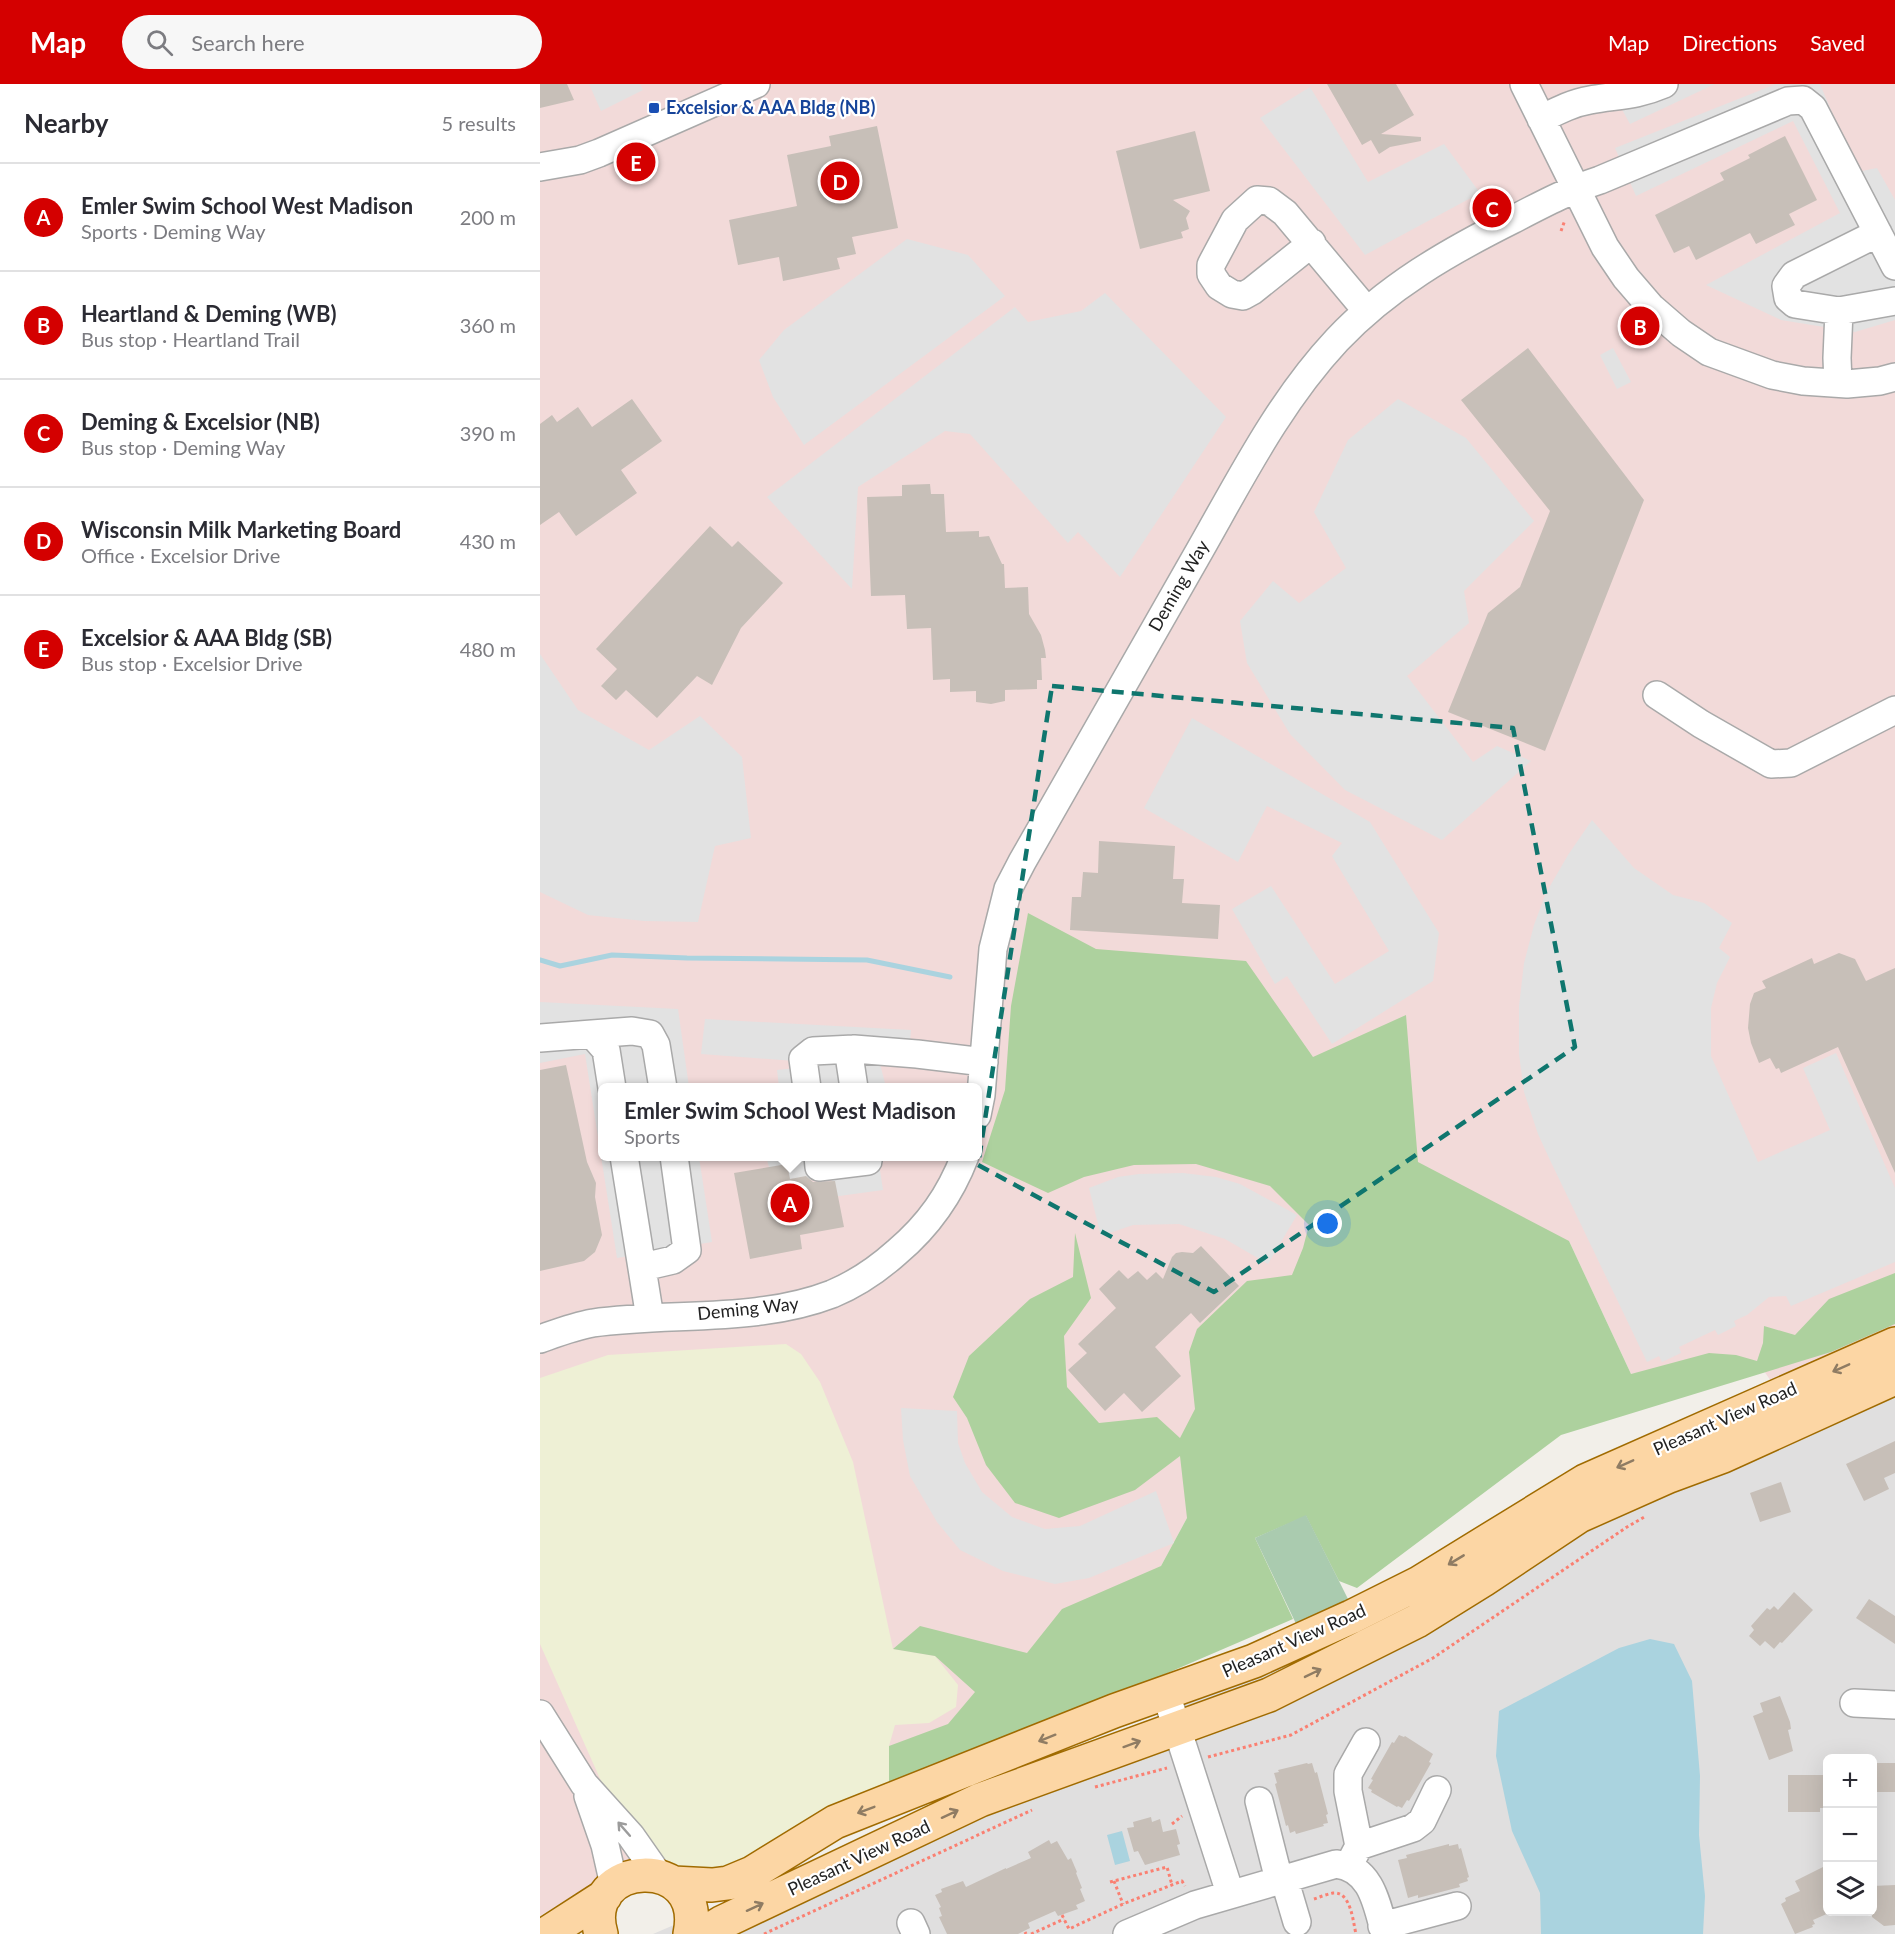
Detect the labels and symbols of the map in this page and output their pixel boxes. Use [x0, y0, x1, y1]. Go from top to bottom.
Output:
place label: Excelsior & AAA Bldg (NB) [666, 96, 875, 118]
marker: Excelsior & AAA Bldg (NB) [647, 101, 661, 115]
pin: E [616, 140, 656, 184]
pin: D [820, 158, 860, 204]
pin: C [1472, 186, 1512, 230]
pin: B [1620, 304, 1660, 348]
street label: Deming Way [1143, 535, 1213, 635]
pin: A [770, 1180, 810, 1226]
your location [1313, 1209, 1342, 1238]
street label: Deming Way [696, 1292, 800, 1324]
one-way arrow [1833, 1363, 1851, 1374]
street label: Pleasant View Road [1649, 1377, 1800, 1460]
one-way arrow [1616, 1459, 1634, 1470]
one-way arrow [1448, 1555, 1465, 1567]
street label: Pleasant View Road [1218, 1599, 1369, 1682]
one-way arrow [1304, 1667, 1322, 1679]
one-way arrow [1038, 1733, 1056, 1744]
one-way arrow [1122, 1738, 1141, 1749]
one-way arrow [857, 1805, 876, 1816]
one-way arrow [941, 1808, 959, 1820]
street label: Pleasant View Road [784, 1814, 933, 1900]
one-way arrow [617, 1822, 631, 1837]
one-way arrow [746, 1900, 764, 1912]

